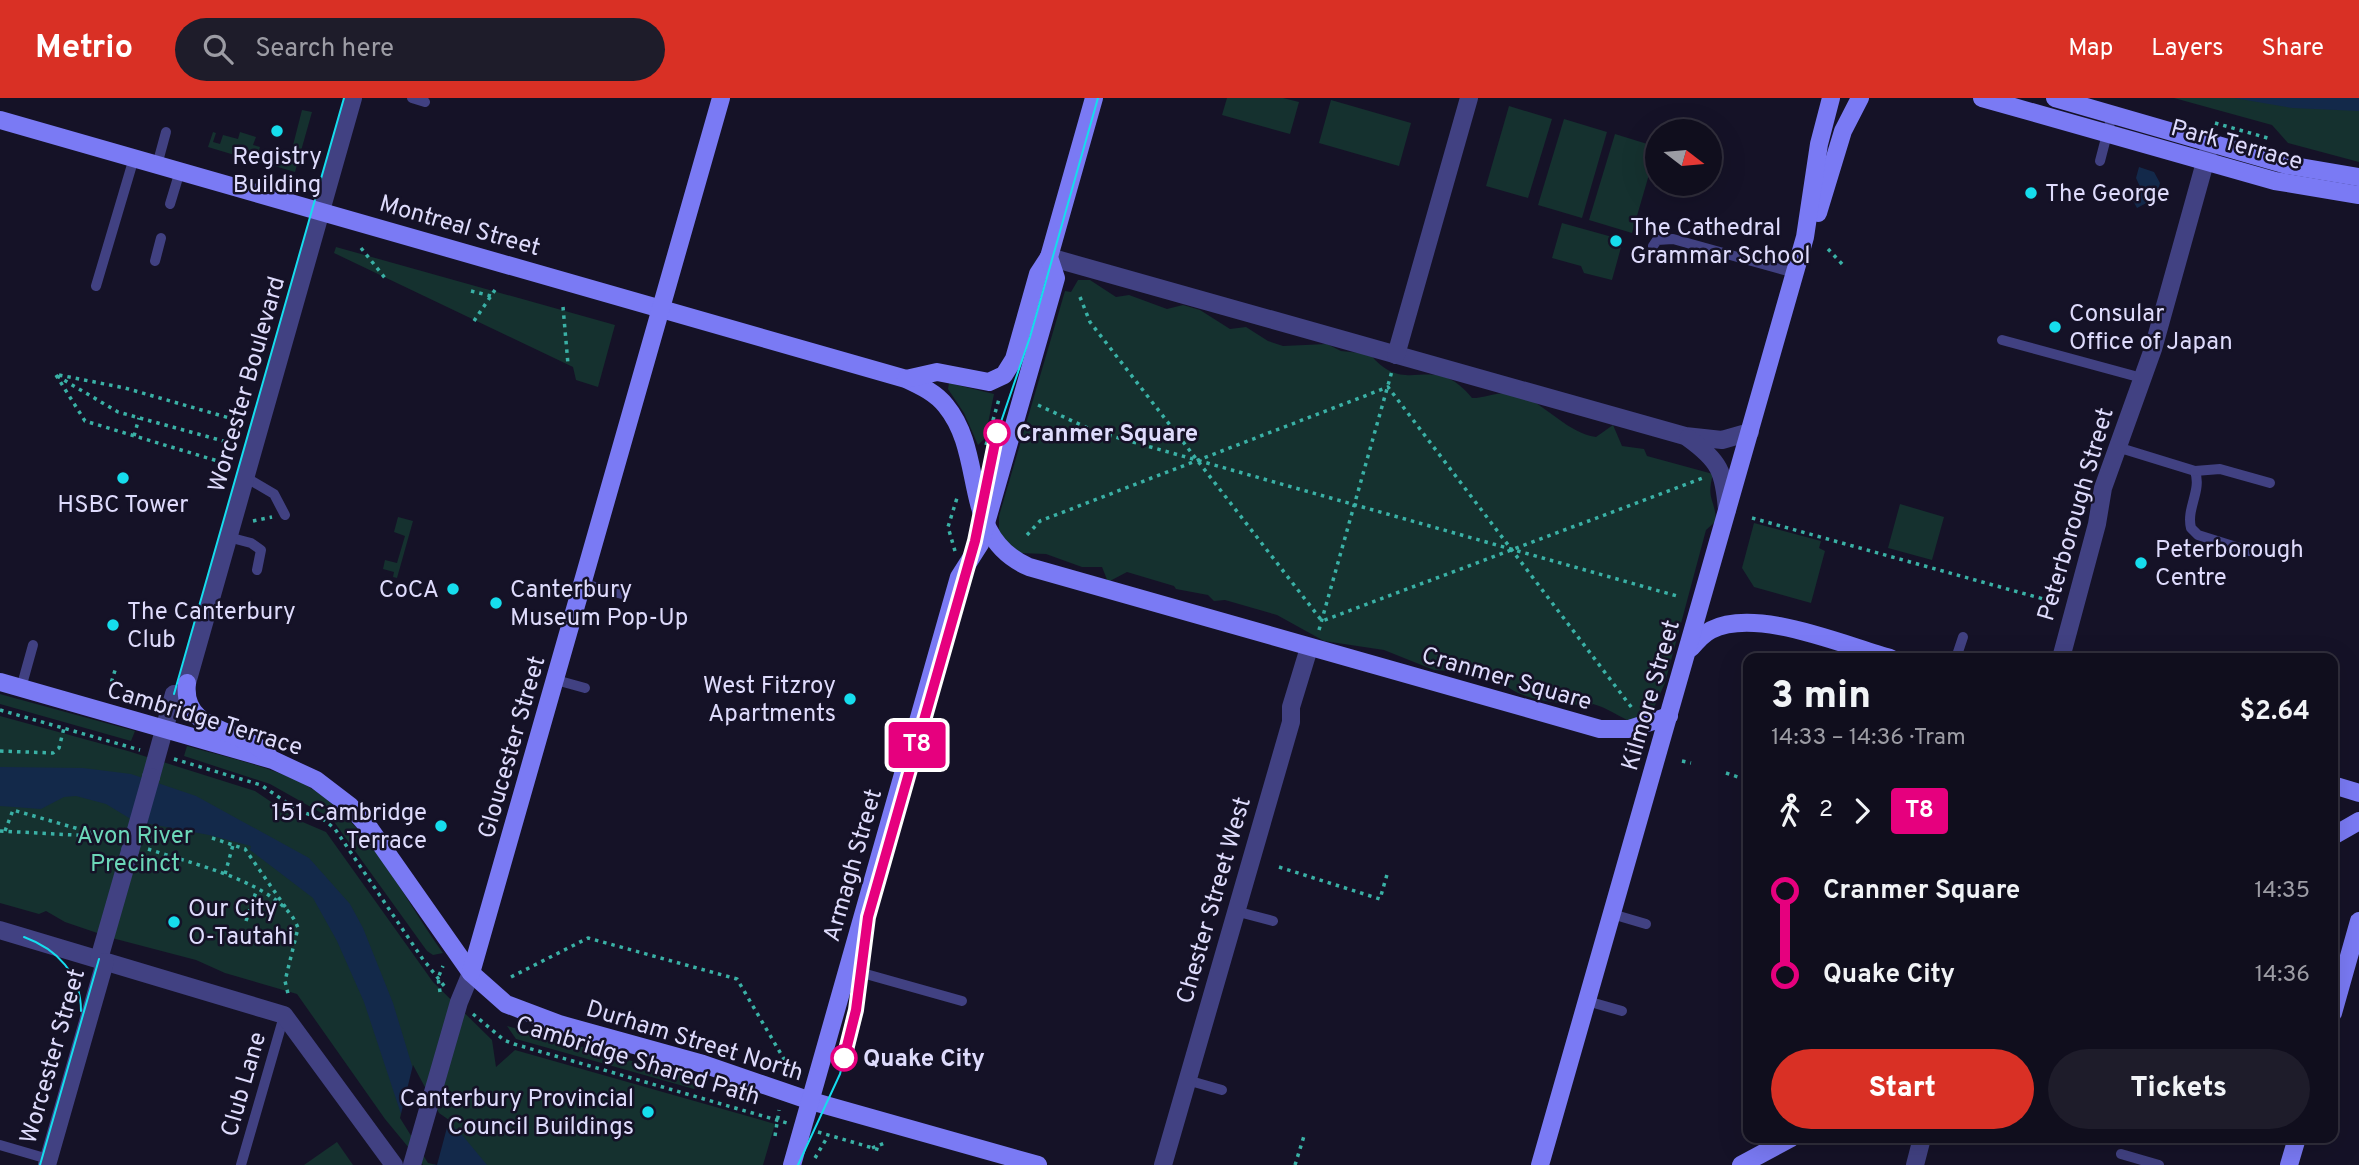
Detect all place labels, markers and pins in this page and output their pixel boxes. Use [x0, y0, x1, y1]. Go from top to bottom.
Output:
marker: Registry Building [269, 123, 285, 139]
place label: Registry Building [232, 143, 322, 201]
place label: The George [2045, 180, 2170, 210]
marker: The George [2023, 185, 2039, 201]
place label: The Cathedral Grammar School [1630, 214, 1811, 272]
marker: The Cathedral Grammar School [1608, 233, 1624, 249]
place label: Consular Office of Japan [2069, 300, 2233, 358]
marker: Consular Office of Japan [2047, 319, 2063, 335]
marker: Cranmer Square [984, 420, 1010, 446]
place label: Cranmer Square [1016, 420, 1198, 450]
marker: HSBC Tower [115, 470, 131, 486]
place label: HSBC Tower [57, 491, 189, 521]
place label: Peterborough Centre [2155, 536, 2304, 594]
marker: Peterborough Centre [2133, 555, 2149, 571]
place label: CoCA [379, 576, 439, 606]
place label: Canterbury Museum Pop-Up [510, 576, 688, 634]
marker: CoCA [445, 581, 461, 597]
marker: Canterbury Museum Pop-Up [488, 595, 504, 611]
place label: The Canterbury Club [127, 598, 296, 656]
marker: The Canterbury Club [105, 617, 121, 633]
place label: West Fitzroy Apartments [703, 672, 836, 730]
marker: West Fitzroy Apartments [842, 691, 858, 707]
place label: 151 Cambridge Terrace [271, 799, 427, 857]
marker: 151 Cambridge Terrace [433, 818, 449, 834]
place label: Our City O-Tautahi [188, 895, 294, 953]
marker: Our City O-Tautahi [166, 914, 182, 930]
marker: Quake City [831, 1045, 857, 1071]
place label: Quake City [863, 1045, 985, 1075]
place label: Canterbury Provincial Council Buildings [400, 1085, 634, 1143]
marker: Canterbury Provincial Council Buildings [640, 1104, 656, 1120]

